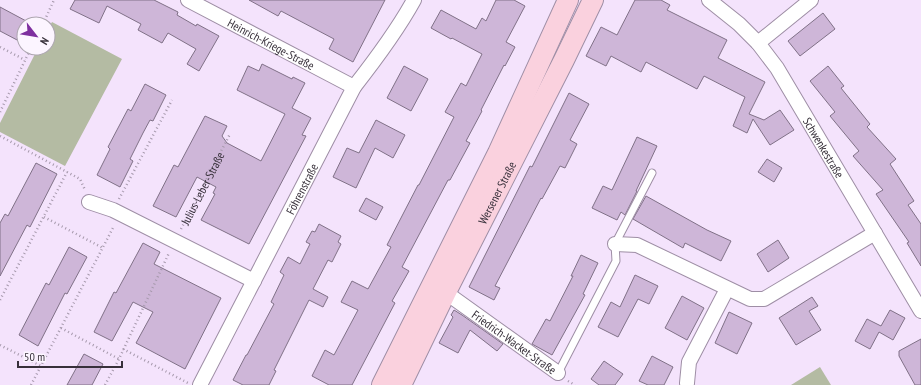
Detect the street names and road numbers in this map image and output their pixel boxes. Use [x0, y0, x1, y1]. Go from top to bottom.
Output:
street label: Heinrich-Kriege-Straße [225, 15, 317, 73]
street label: Schwenkestraße [800, 114, 848, 180]
street label: Julius-Leber-Straße [177, 149, 227, 228]
street label: Wersener Straße [474, 159, 519, 226]
street label: Föhrenstraße [282, 161, 321, 217]
street label: Friedrich-Wacket-Straße [469, 306, 559, 377]

